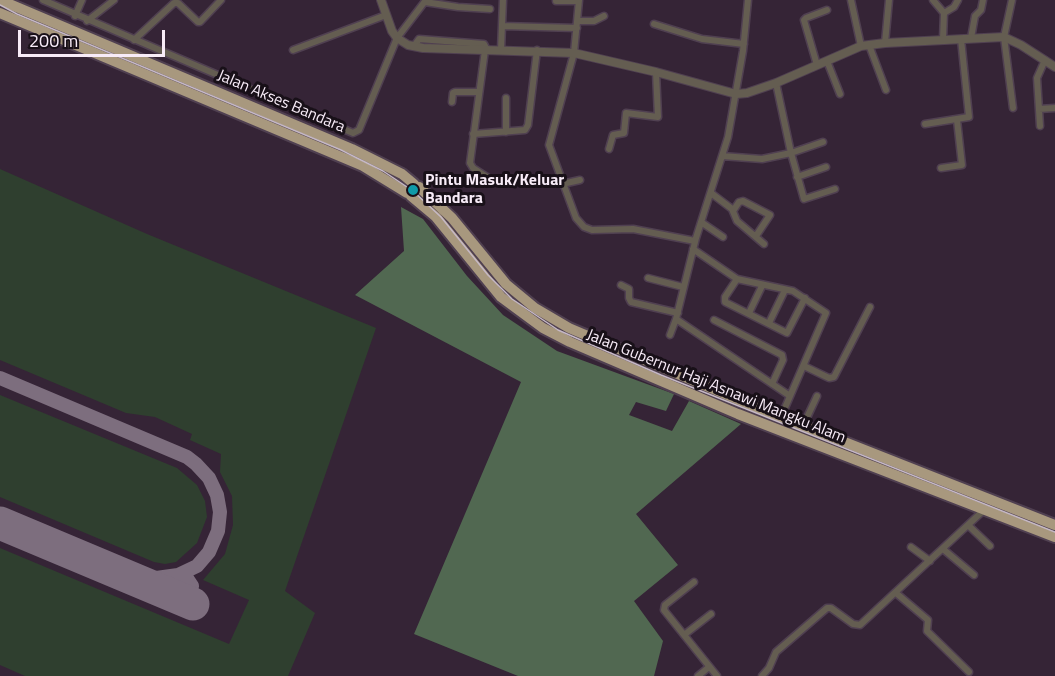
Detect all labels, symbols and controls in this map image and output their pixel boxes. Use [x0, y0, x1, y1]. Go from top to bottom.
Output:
scale bar [21, 18, 168, 56]
text: 200 m [29, 27, 78, 54]
street label: Jalan Akses Bandara [214, 66, 348, 138]
place label: Pintu Masuk/Keluar Bandara [425, 171, 564, 209]
marker: Pintu Masuk/Keluar Bandara [406, 183, 420, 197]
street label: Jalan Gubernur Haji Asnawi Mangku Alam [584, 326, 848, 448]

